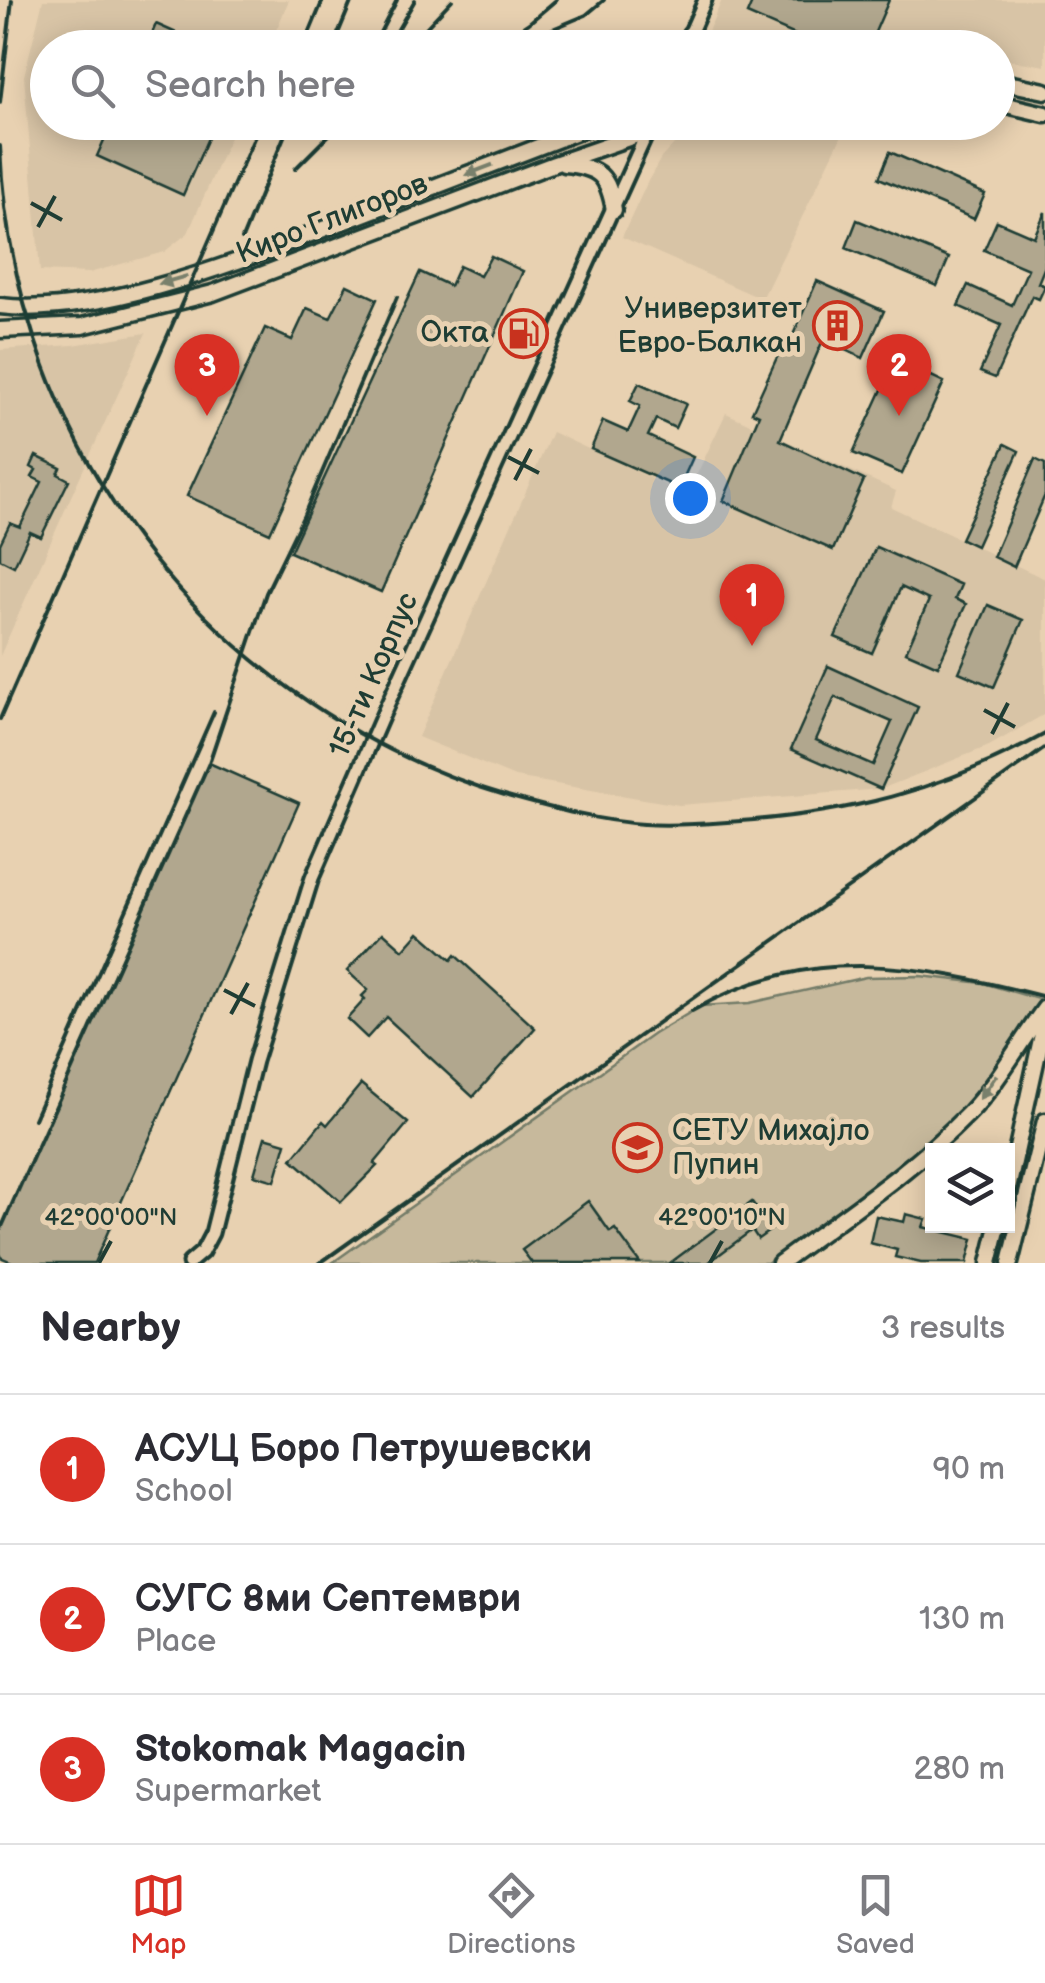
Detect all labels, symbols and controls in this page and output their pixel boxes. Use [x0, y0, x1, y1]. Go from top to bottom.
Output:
search box [30, 30, 1015, 140]
icon: search [65, 58, 120, 113]
text: Search here [145, 63, 356, 108]
one-way arrow [464, 162, 494, 178]
street label: Киро Глигоров [231, 166, 433, 272]
one-way arrow [158, 273, 188, 288]
place label: Универзитет Евро-Балкан [618, 291, 802, 361]
building icon: Универзитет Евро-Балкан [811, 300, 863, 352]
fuel station icon: Окта [498, 307, 550, 359]
place label: Окта [420, 315, 489, 351]
pin: 3 [174, 334, 240, 416]
pin: 2 [866, 334, 932, 416]
your location [665, 473, 716, 524]
pin: 1 [720, 564, 784, 646]
street label: 15-ти Корпус [322, 587, 426, 763]
one-way arrow [979, 1074, 998, 1100]
place label: СЕТУ Михајло Пупин [672, 1113, 869, 1183]
school or university icon: СЕТУ Михајло Пупин [611, 1122, 663, 1174]
map controls [925, 1143, 1015, 1233]
button: layers [925, 1143, 1015, 1233]
text: 42°00'00"N [44, 1202, 178, 1233]
text: 42°00'10"N [658, 1202, 786, 1233]
text: Nearby [40, 1303, 180, 1354]
text: 3 results [881, 1309, 1005, 1348]
text: АСУЦ Боро Петрушевски [135, 1427, 592, 1472]
text: 1 [66, 1450, 79, 1489]
text: 90 m [933, 1450, 1005, 1489]
text: School [135, 1472, 233, 1511]
text: СУГС 8ми Септември [135, 1577, 521, 1622]
text: 2 [63, 1600, 82, 1639]
text: 130 m [919, 1600, 1005, 1639]
text: Place [135, 1622, 216, 1661]
text: Stokomak Magacin [135, 1727, 466, 1772]
text: 3 [63, 1750, 82, 1789]
text: 280 m [914, 1750, 1005, 1789]
text: Supermarket [135, 1772, 321, 1811]
tab: Map [130, 1868, 187, 1961]
tab: Directions [447, 1868, 576, 1961]
tab: Saved [836, 1868, 915, 1961]

